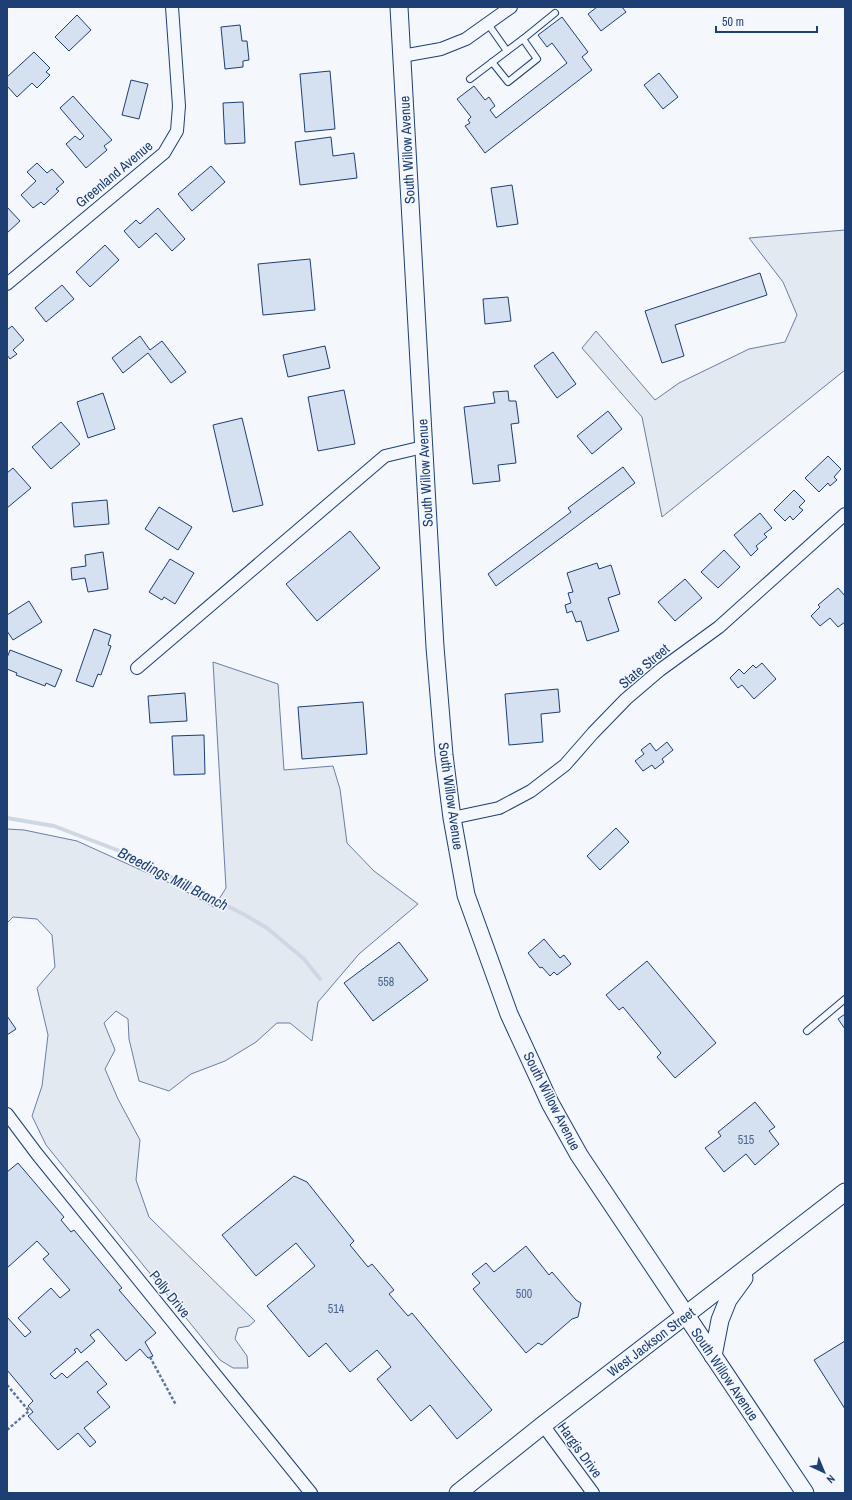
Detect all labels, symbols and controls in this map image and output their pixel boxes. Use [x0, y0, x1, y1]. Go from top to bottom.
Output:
scale bar [716, 8, 817, 34]
text: 50 m [722, 14, 744, 30]
street label: South Willow Avenue [395, 95, 419, 205]
street label: Greenland Avenue [72, 137, 156, 211]
street label: South Willow Avenue [413, 418, 437, 528]
street label: State Street [615, 640, 673, 692]
street label: South Willow Avenue [435, 741, 467, 851]
water label: Breedings Mill Branch [115, 842, 232, 915]
house number: 558 [378, 974, 394, 990]
street label: South Willow Avenue [519, 1049, 585, 1153]
house number: 515 [738, 1132, 755, 1148]
street label: Polly Drive [146, 1267, 194, 1321]
house number: 500 [516, 1286, 532, 1302]
house number: 514 [328, 1301, 345, 1317]
street label: West Jackson Street [604, 1303, 698, 1381]
street label: South Willow Avenue [687, 1324, 763, 1424]
street label: Hargis Drive [554, 1419, 606, 1481]
north arrow [804, 1452, 844, 1492]
text: N [824, 1472, 838, 1486]

